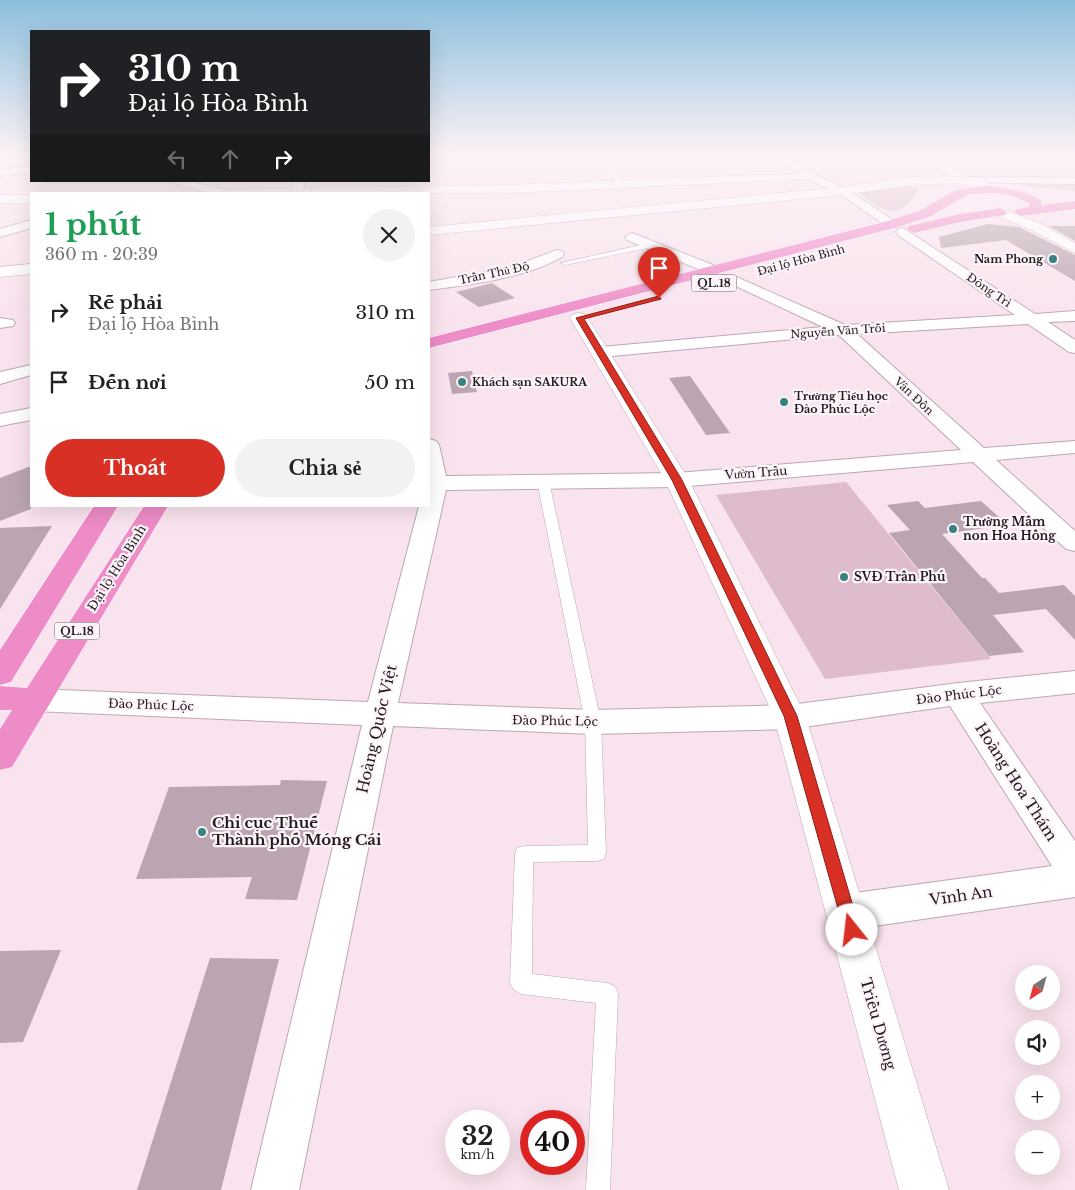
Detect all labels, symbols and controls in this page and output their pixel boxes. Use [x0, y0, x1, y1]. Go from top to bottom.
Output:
text: 310 m [128, 47, 240, 90]
icon: right [45, 50, 110, 115]
text: Đại lộ Hòa Bình [128, 90, 308, 117]
icon: left [163, 145, 191, 173]
icon: ahead [216, 145, 244, 173]
icon: right [269, 145, 297, 173]
text: 1 phút [45, 206, 141, 243]
button: close [363, 209, 415, 261]
street label: Đại lộ Hòa Bình [756, 241, 847, 278]
text: 360 m · 20:39 [45, 244, 158, 264]
pin [638, 247, 680, 298]
place label: Nam Phong [974, 252, 1043, 266]
marker: Nam Phong [1047, 253, 1059, 265]
icon: arrive [645, 254, 673, 282]
street label: Trần Thủ Độ [457, 259, 531, 287]
street label: Đông Trì [964, 270, 1014, 310]
road number: QL.18 [692, 274, 736, 292]
text: Rẽ phải [88, 291, 163, 314]
icon: right [45, 298, 73, 326]
text: 310 m [355, 301, 415, 324]
text: Đại lộ Hòa Bình [88, 314, 219, 334]
street label: Nguyễn Văn Trỗi [790, 321, 886, 341]
icon: arrive [45, 368, 73, 396]
text: Đến nơi [88, 371, 167, 394]
text: 50 m [365, 371, 415, 394]
street label: Vân Đồn [891, 374, 937, 418]
place label: Khách sạn SAKURA [472, 375, 588, 389]
marker: Khách sạn SAKURA [456, 376, 468, 388]
place label: Trường Tiểu học Đào Phúc Lộc [794, 389, 888, 416]
marker: Trường Tiểu học Đào Phúc Lộc [778, 396, 790, 408]
button: Thoát [45, 439, 225, 497]
button: Chia sẻ [235, 439, 415, 497]
street label: Vườn Trầu [723, 463, 788, 482]
place label: Trường Mầm non Hoa Hồng [963, 514, 1056, 543]
street label: Đại lộ Hòa Bình [84, 522, 149, 613]
marker: Trường Mầm non Hoa Hồng [947, 523, 959, 535]
place label: SVĐ Trần Phú [854, 569, 946, 584]
marker: SVĐ Trần Phú [838, 571, 850, 583]
road number: QL.18 [54, 622, 100, 640]
street label: Hoàng Quốc Việt [352, 662, 401, 795]
street label: Đào Phúc Lộc [915, 682, 1003, 707]
street label: Đào Phúc Lộc [108, 696, 195, 714]
street label: Đào Phúc Lộc [512, 712, 599, 729]
street label: Hoàng Hoa Thám [971, 719, 1062, 844]
place label: Chi cục Thuế Thành phố Móng Cái [212, 813, 382, 849]
marker: Chi cục Thuế Thành phố Móng Cái [196, 826, 208, 838]
street label: Vĩnh An [927, 882, 994, 909]
position arrow [825, 903, 877, 955]
north arrow [1015, 965, 1060, 1010]
map controls [1015, 965, 1060, 1175]
street label: Triều Dương [856, 976, 901, 1073]
button: sound [1015, 1020, 1060, 1065]
button: + [1015, 1075, 1060, 1120]
speed limit sign: 40 [520, 1110, 585, 1175]
text: 32 [461, 1121, 494, 1152]
button: − [1015, 1130, 1060, 1175]
text: km/h [460, 1147, 495, 1162]

